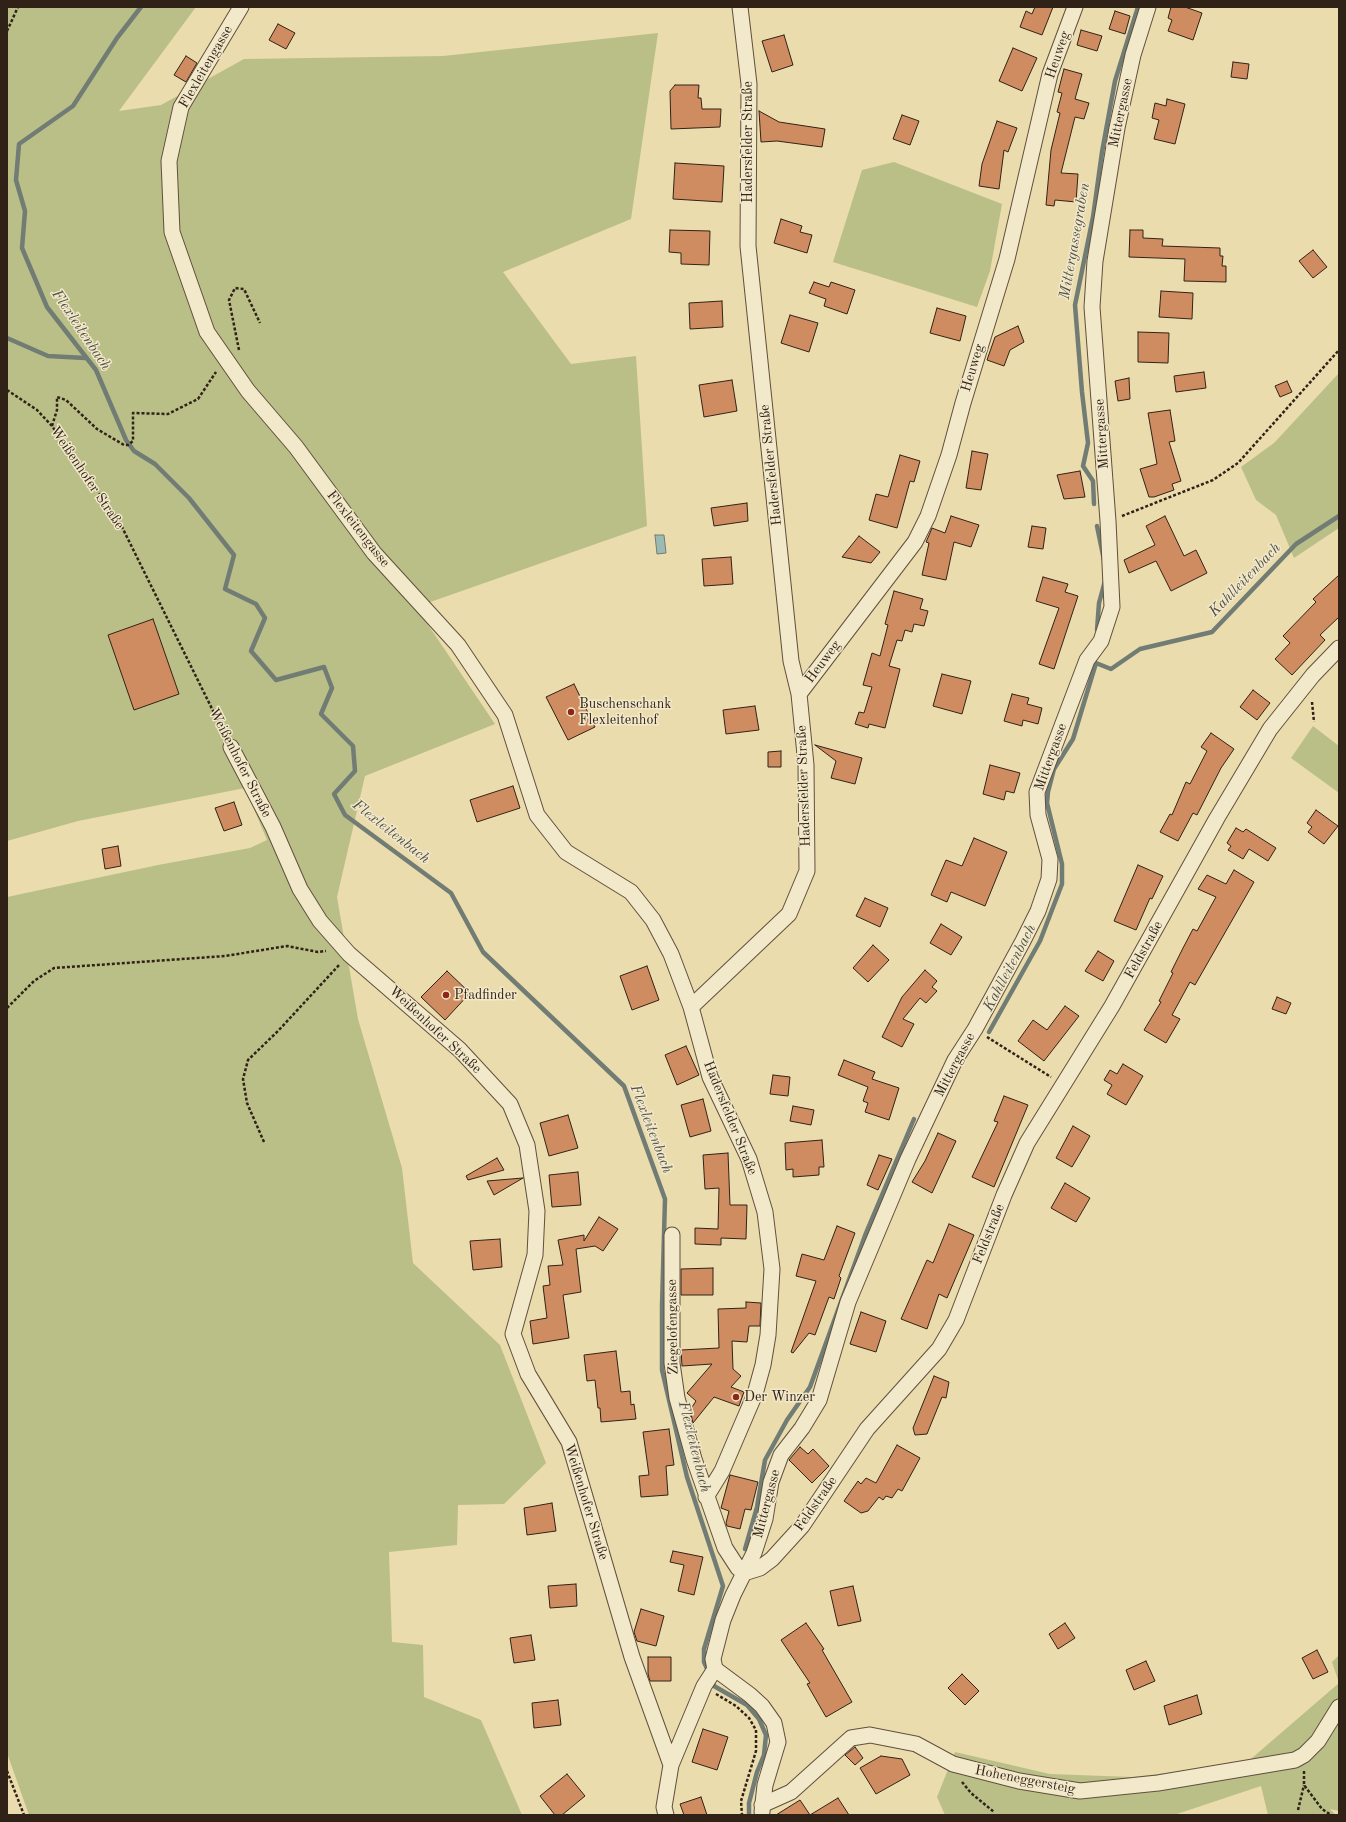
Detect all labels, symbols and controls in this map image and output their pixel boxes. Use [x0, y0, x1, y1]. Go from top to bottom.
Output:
street label: Flexleitengasse [175, 23, 237, 111]
street label: Heuweg [1042, 29, 1074, 81]
street label: Mittergasse [1105, 77, 1137, 149]
street label: Hadersfelder Straße [740, 81, 756, 203]
water label: Mittergassegraben [1056, 181, 1094, 301]
water label: Flexleitenbach [47, 286, 115, 374]
street label: Heuweg [958, 342, 988, 394]
street label: Mittergasse [1091, 398, 1113, 470]
street label: Hadersfelder Straße [756, 404, 786, 526]
street label: Weißenhofer Straße [46, 423, 128, 533]
street label: Flexleitengasse [323, 487, 393, 571]
water label: Kahlleitenbach [1205, 539, 1285, 621]
street label: Heuweg [802, 637, 844, 687]
place label: Buschenschank Flexleitenhof [579, 696, 671, 728]
street label: Weißenhofer Straße [205, 705, 275, 821]
marker: Buschenschank Flexleitenhof [566, 707, 576, 717]
street label: Mittergasse [1031, 721, 1071, 793]
street label: Hadersfelder Straße [793, 725, 815, 847]
water label: Flexleitenbach [349, 796, 433, 868]
street label: Feldstraße [1121, 918, 1167, 982]
water label: Kahlleitenbach [980, 922, 1040, 1014]
street label: Weißenhofer Straße [385, 983, 485, 1077]
place label: Pfadfinder [454, 987, 517, 1003]
marker: Pfadfinder [441, 990, 451, 1000]
street label: Mittergasse [931, 1030, 979, 1100]
street label: Hadersfelder Straße [699, 1058, 761, 1178]
water label: Flexleitenbach [626, 1082, 676, 1176]
street label: Feldstraße [969, 1201, 1009, 1267]
street label: Ziegelofengasse [664, 1279, 682, 1375]
place label: Der Winzer [744, 1389, 815, 1405]
marker: Der Winzer [731, 1392, 741, 1402]
water label: Flexleitenbach [674, 1399, 714, 1495]
street label: Weißenhofer Straße [560, 1442, 612, 1562]
street label: Mittergasse [750, 1468, 784, 1540]
street label: Feldstraße [791, 1473, 841, 1535]
street label: Hoheneggersteig [973, 1762, 1077, 1798]

